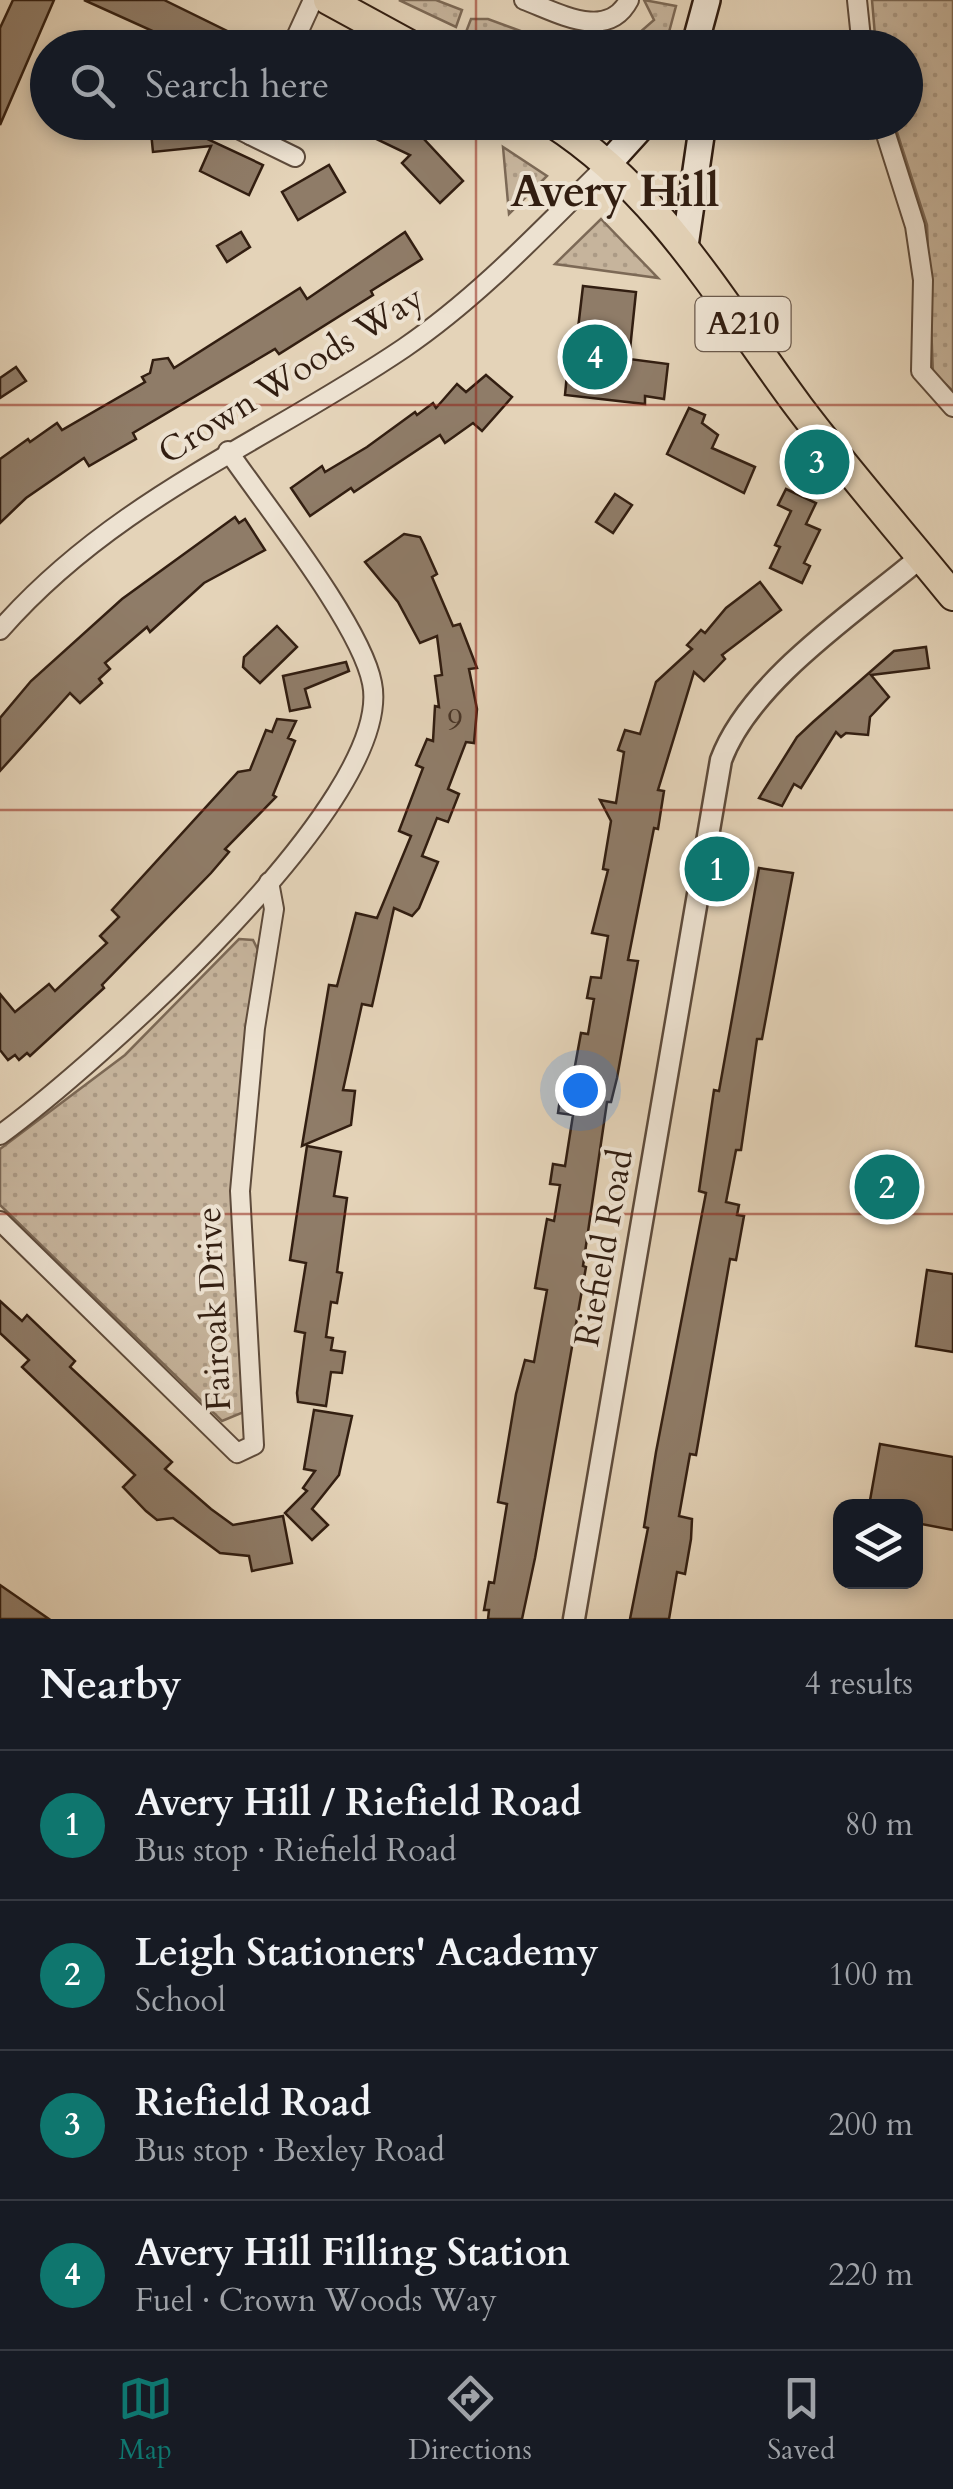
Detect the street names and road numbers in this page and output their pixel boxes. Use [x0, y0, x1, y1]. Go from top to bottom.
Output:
street label: Crown Woods Way [149, 274, 433, 476]
road number: A210 [696, 297, 790, 351]
street label: Riefield Road [563, 1145, 645, 1350]
street label: Fairoak Drive [185, 1206, 243, 1412]

